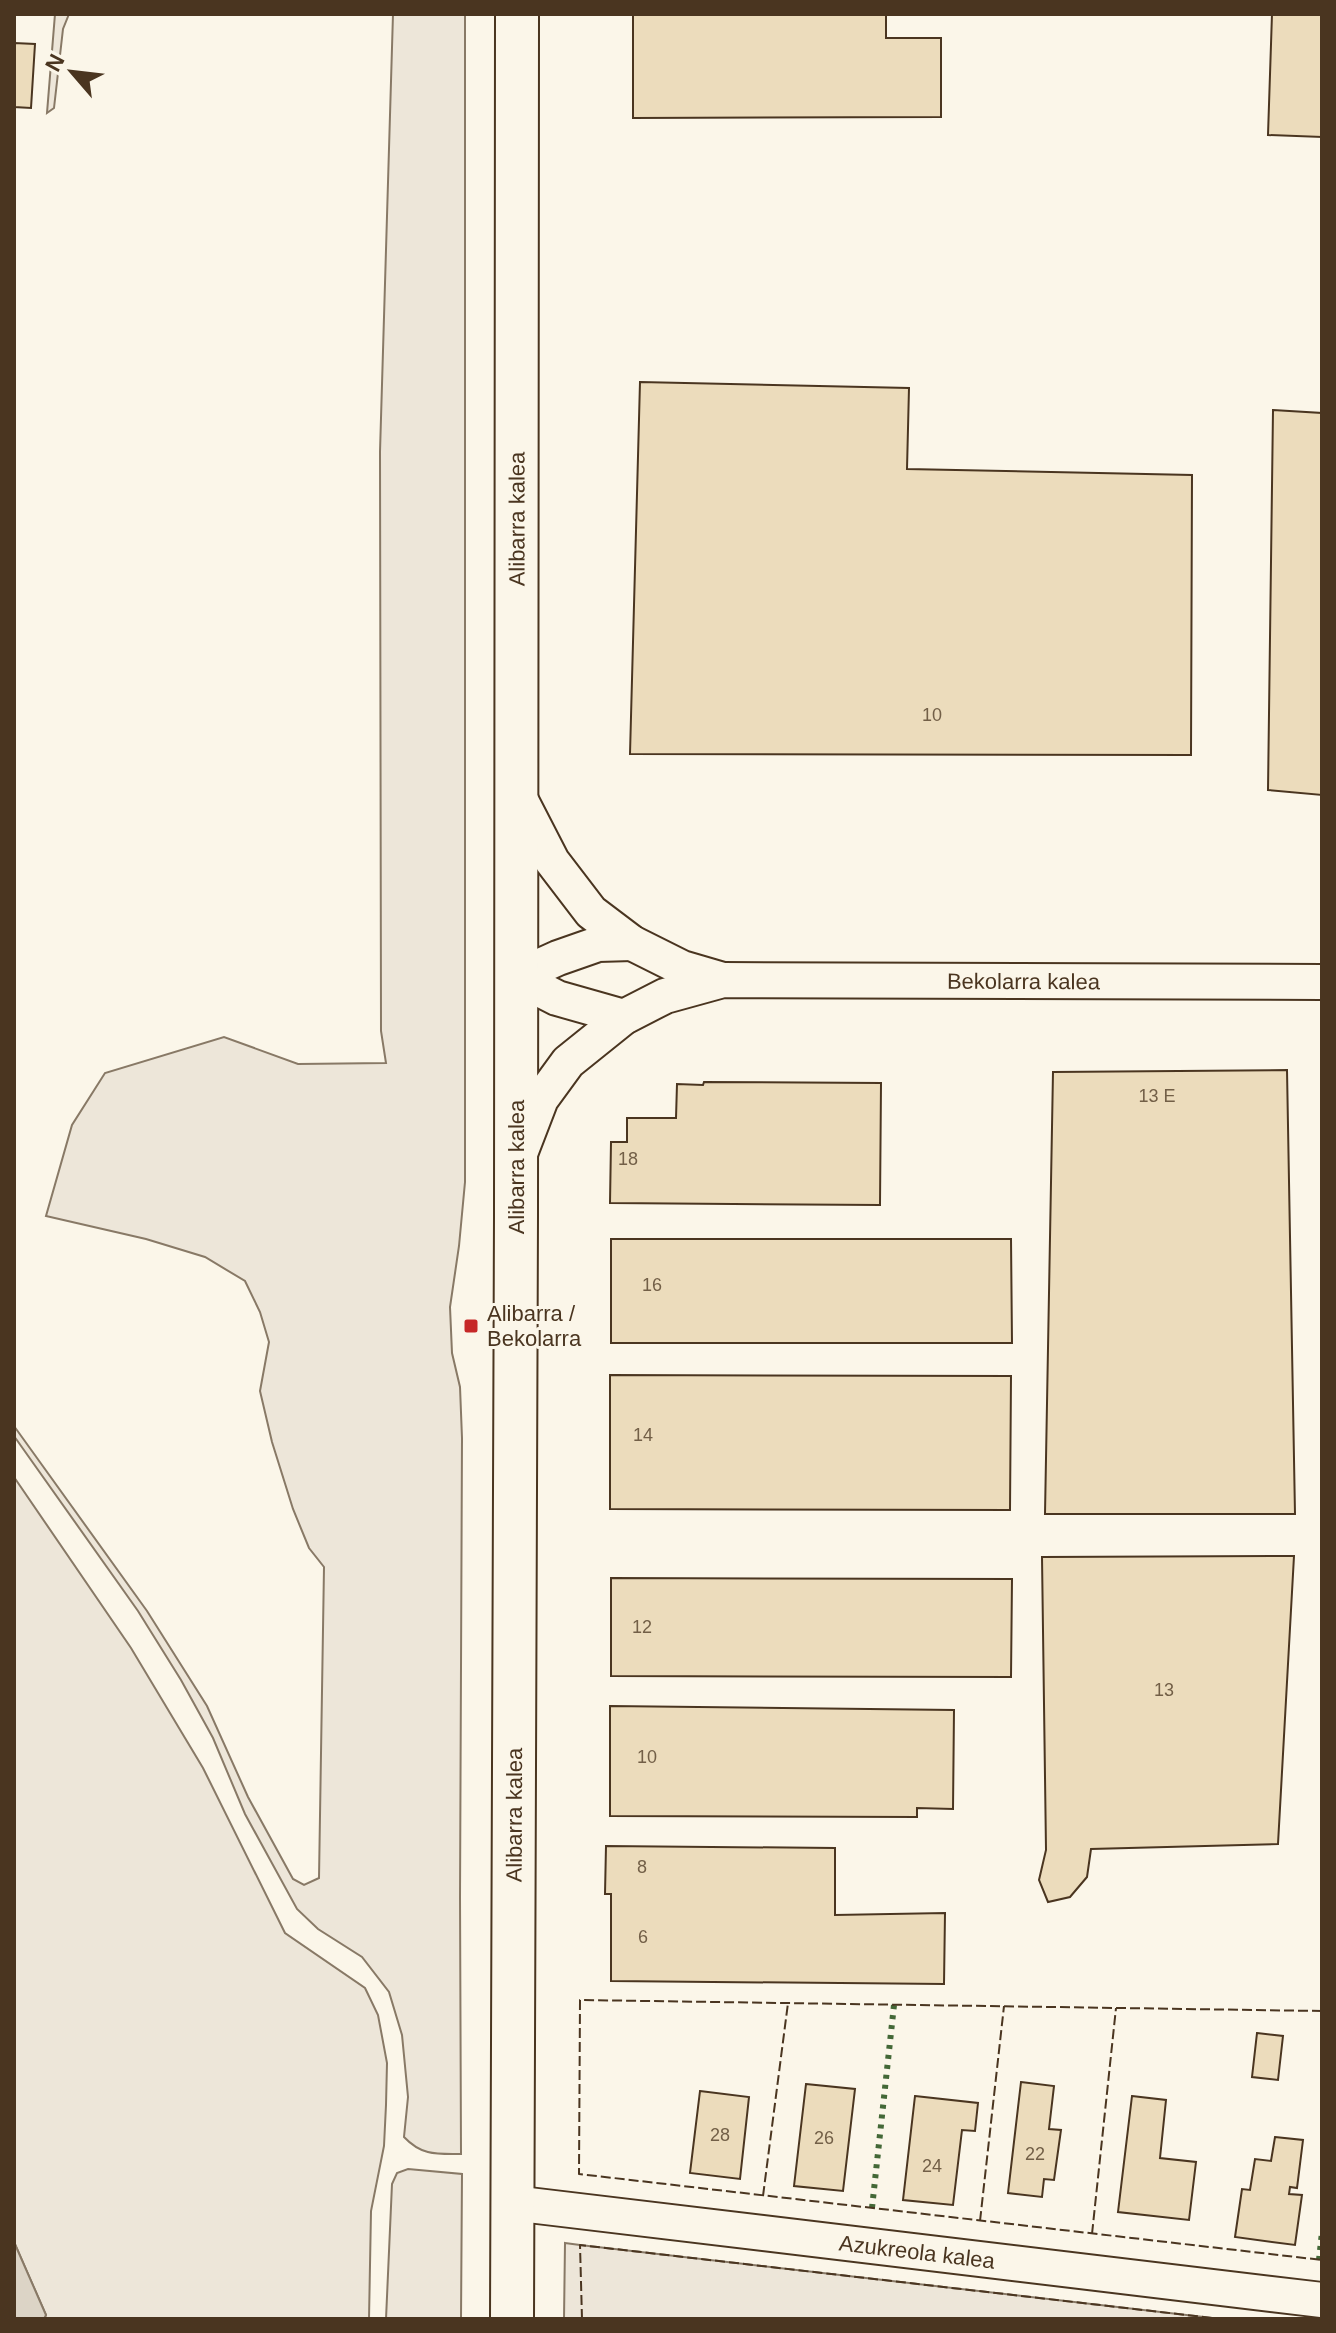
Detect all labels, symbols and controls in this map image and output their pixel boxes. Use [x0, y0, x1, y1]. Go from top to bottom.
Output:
north arrow [32, 32, 112, 112]
text: N [40, 50, 70, 76]
street label: Alibarra kalea [504, 451, 529, 586]
house number: 10 [922, 705, 942, 725]
street label: Bekolarra kalea [947, 968, 1101, 994]
house number: 13 E [1138, 1086, 1176, 1106]
street label: Alibarra kalea [503, 1099, 529, 1234]
house number: 18 [618, 1149, 638, 1169]
house number: 16 [642, 1275, 662, 1295]
place label: Alibarra / Bekolarra [487, 1301, 582, 1351]
marker: Alibarra / Bekolarra [462, 1317, 480, 1335]
house number: 14 [633, 1425, 653, 1445]
house number: 12 [632, 1617, 652, 1637]
house number: 13 [1154, 1680, 1174, 1700]
street label: Alibarra kalea [501, 1747, 527, 1882]
house number: 10 [637, 1747, 657, 1767]
house number: 8 [637, 1857, 647, 1877]
house number: 6 [638, 1927, 648, 1947]
house number: 28 [710, 2125, 730, 2145]
house number: 26 [814, 2128, 834, 2148]
house number: 22 [1025, 2144, 1045, 2164]
house number: 24 [922, 2156, 942, 2176]
street label: Azukreola kalea [838, 2230, 997, 2273]

